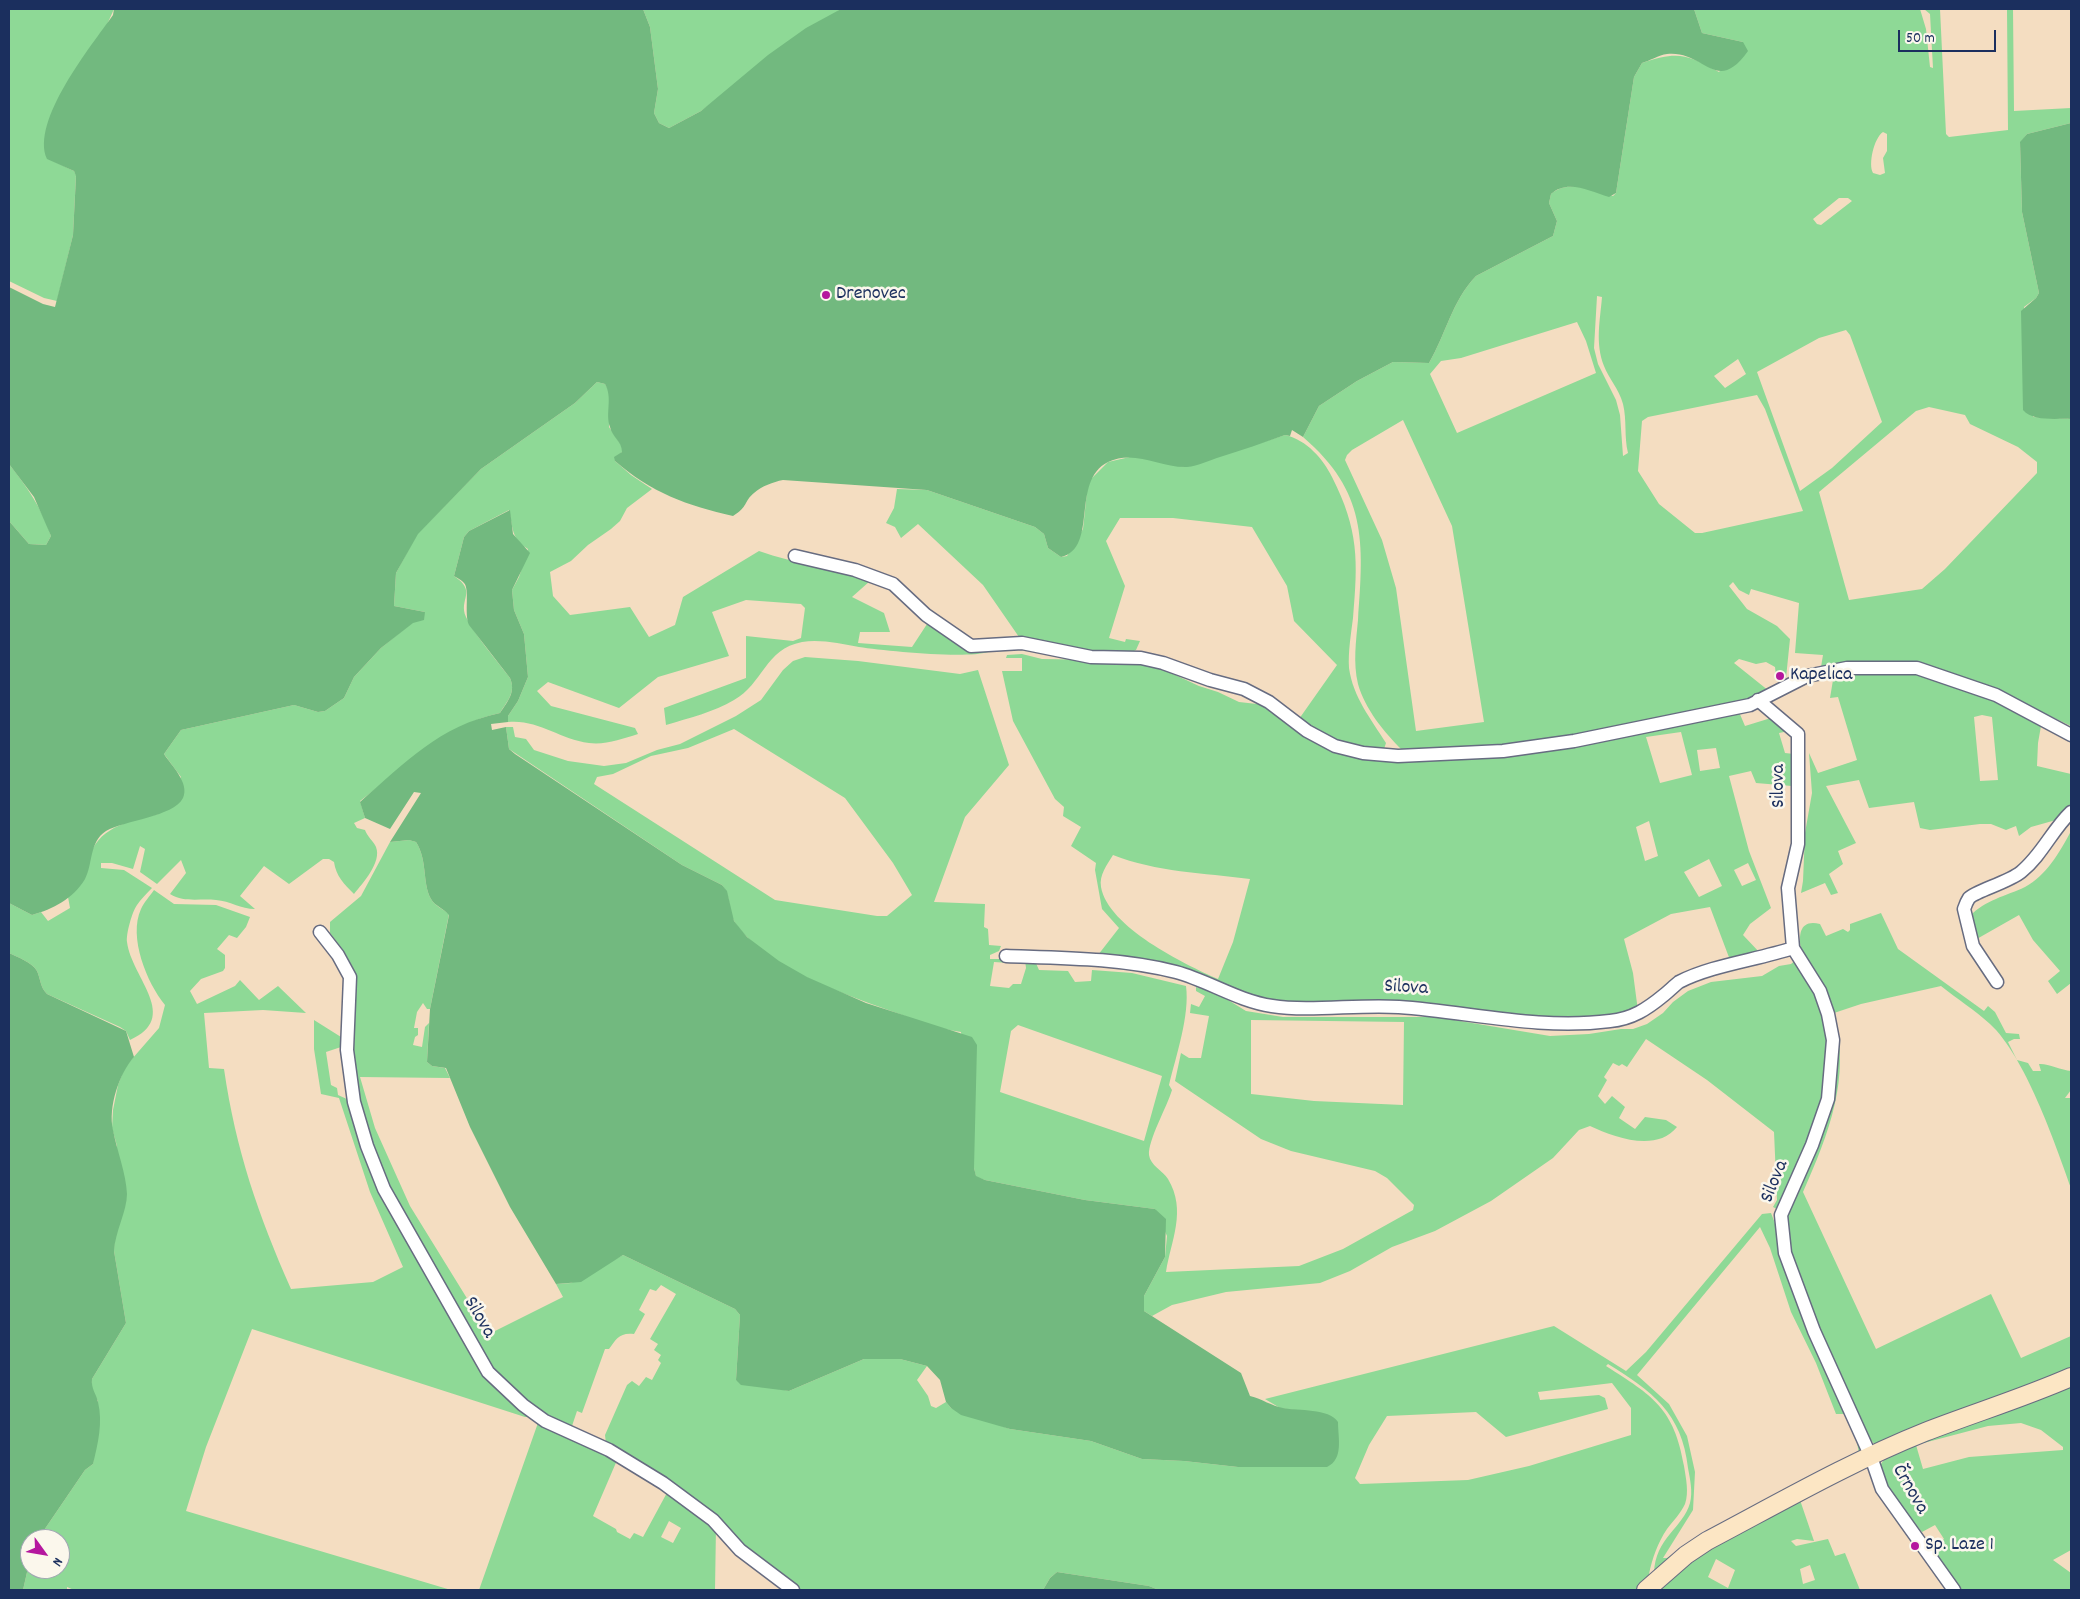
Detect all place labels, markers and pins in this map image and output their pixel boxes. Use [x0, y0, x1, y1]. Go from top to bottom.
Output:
place label: Drenovec [836, 283, 906, 307]
marker: Drenovec [820, 289, 832, 301]
place label: Kapelica [1790, 664, 1852, 688]
marker: Kapelica [1774, 670, 1786, 682]
place label: Sp. Laze 1 [1925, 1534, 1994, 1558]
marker: Sp. Laze 1 [1909, 1540, 1921, 1552]

